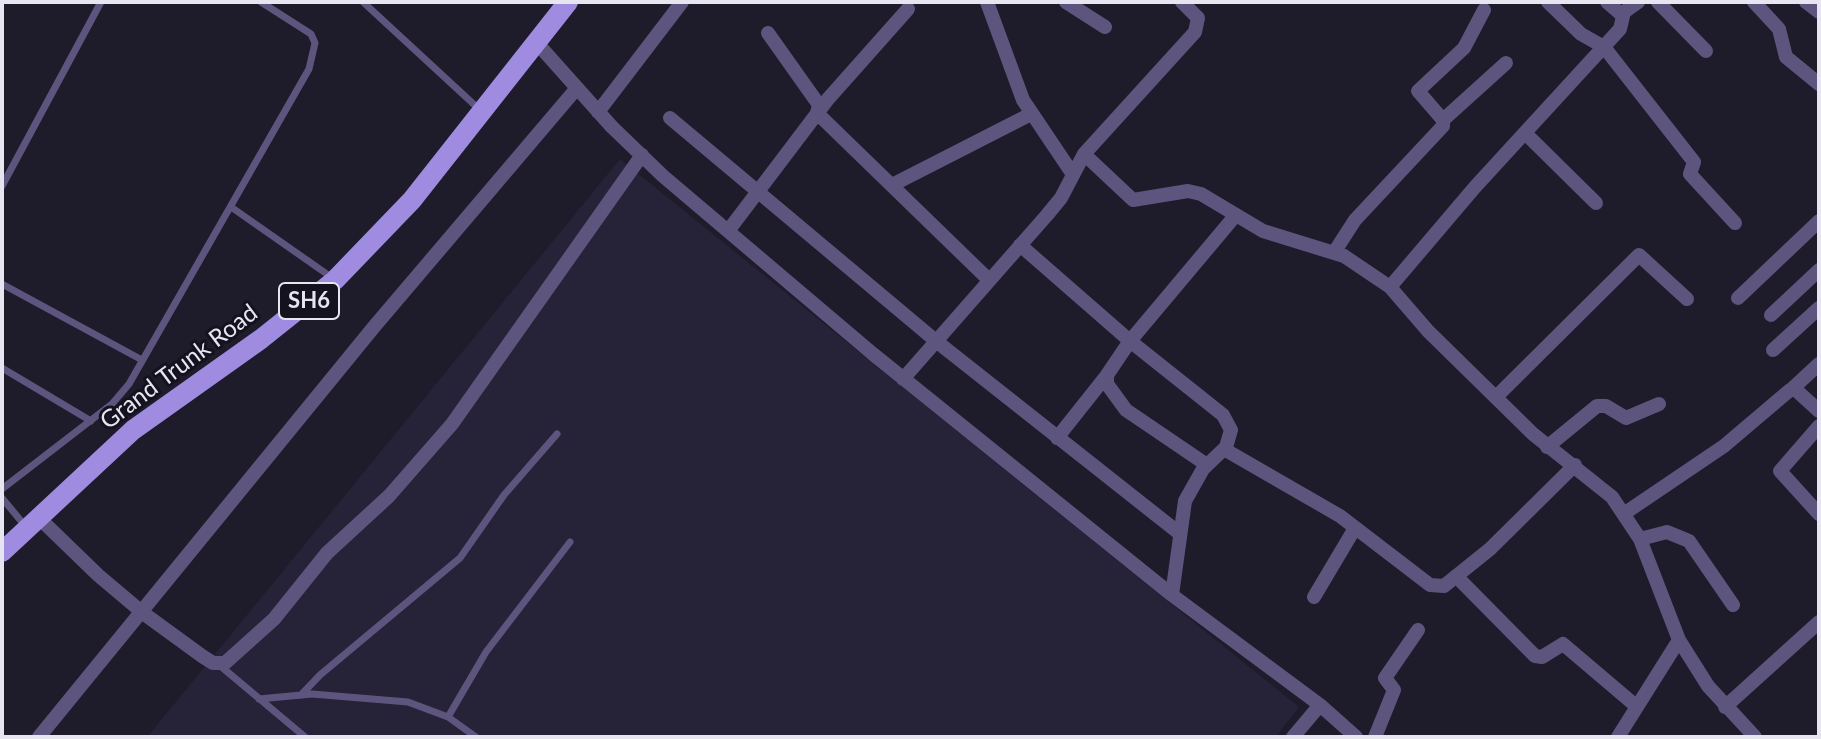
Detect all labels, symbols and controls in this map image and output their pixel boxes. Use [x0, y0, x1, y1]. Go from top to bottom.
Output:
road number: SH6 [279, 283, 339, 319]
street label: Grand Trunk Road [95, 299, 263, 435]

